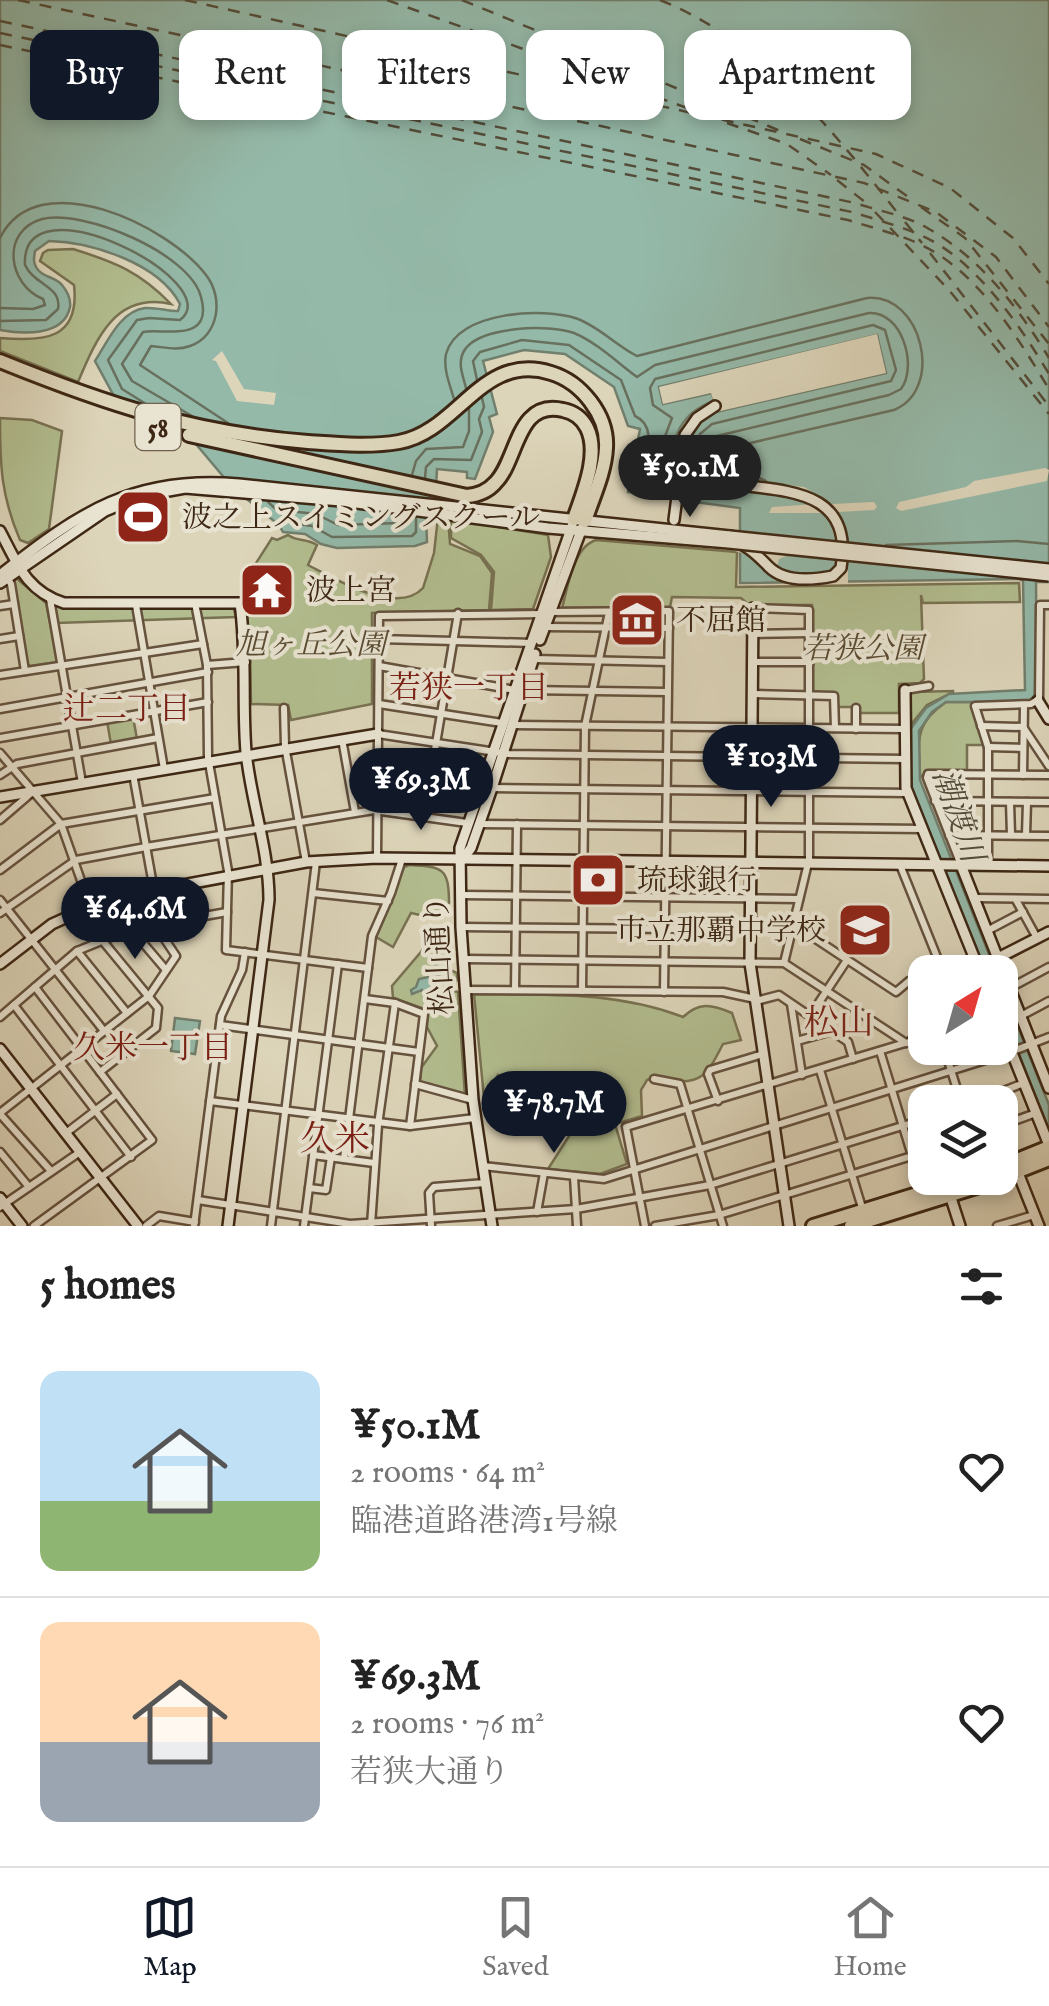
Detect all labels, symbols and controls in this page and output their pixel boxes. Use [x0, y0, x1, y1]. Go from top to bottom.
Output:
chip: Buy [30, 30, 159, 120]
chip: Rent [179, 30, 322, 120]
chip: Filters [342, 30, 506, 120]
chip: New [526, 30, 664, 120]
chip: Apartment [684, 30, 911, 120]
road number: 58 [136, 404, 180, 450]
pin: ¥50.1M [609, 435, 771, 520]
text: ¥50.1M [640, 447, 740, 488]
sports icon: 波之上スイミングスクール [113, 487, 173, 547]
place label: 波之上スイミングスクール [182, 500, 540, 538]
temple icon: 波上宮 [237, 560, 297, 620]
place label: 波上宮 [306, 573, 396, 611]
museum icon: 不屈館 [607, 590, 667, 650]
place label: 不屈館 [676, 603, 766, 641]
park label: 旭ヶ丘公園 [236, 627, 391, 665]
park label: 若狭公園 [803, 631, 928, 669]
district label: 若狭一丁目 [389, 669, 549, 710]
district label: 辻二丁目 [63, 690, 191, 731]
pin: ¥103M [701, 725, 841, 810]
text: ¥103M [725, 737, 817, 778]
pin: ¥69.3M [340, 748, 502, 833]
text: ¥69.3M [371, 760, 471, 801]
water label: 潮渡川 [922, 764, 993, 871]
bank icon: 琉球銀行 [568, 850, 628, 910]
place label: 琉球銀行 [637, 863, 757, 901]
pin: ¥64.6M [54, 877, 216, 962]
text: ¥64.6M [83, 889, 187, 930]
street label: 松山通り [419, 894, 463, 1016]
school or university icon: 市立那覇中学校 [835, 900, 895, 960]
place label: 市立那覇中学校 [616, 913, 826, 951]
north arrow [908, 955, 1018, 1065]
map controls [908, 955, 1018, 1195]
district label: 松山 [804, 1002, 874, 1047]
district label: 久米一丁目 [73, 1029, 233, 1070]
pin: ¥78.7M [473, 1071, 635, 1156]
text: ¥78.7M [503, 1083, 605, 1124]
button: layers [908, 1085, 1018, 1195]
district label: 久米 [300, 1118, 370, 1163]
icon: filters [954, 1259, 1009, 1314]
text: 5 homes [40, 1260, 176, 1313]
text: ¥50.1M [350, 1400, 480, 1453]
icon: home [120, 1411, 240, 1531]
icon: heart [954, 1444, 1009, 1499]
text: 2 rooms · 64 m² [350, 1453, 545, 1494]
text: 臨港道路港湾1号線 [350, 1502, 618, 1543]
text: ¥69.3M [350, 1651, 481, 1704]
icon: home [120, 1662, 240, 1782]
icon: heart [954, 1695, 1009, 1750]
text: 2 rooms · 76 m² [350, 1704, 544, 1745]
text: 若狭大通り [350, 1753, 510, 1794]
tab: Map [142, 1890, 197, 1985]
tab: Saved [482, 1890, 549, 1985]
tab: Home [833, 1890, 907, 1985]

